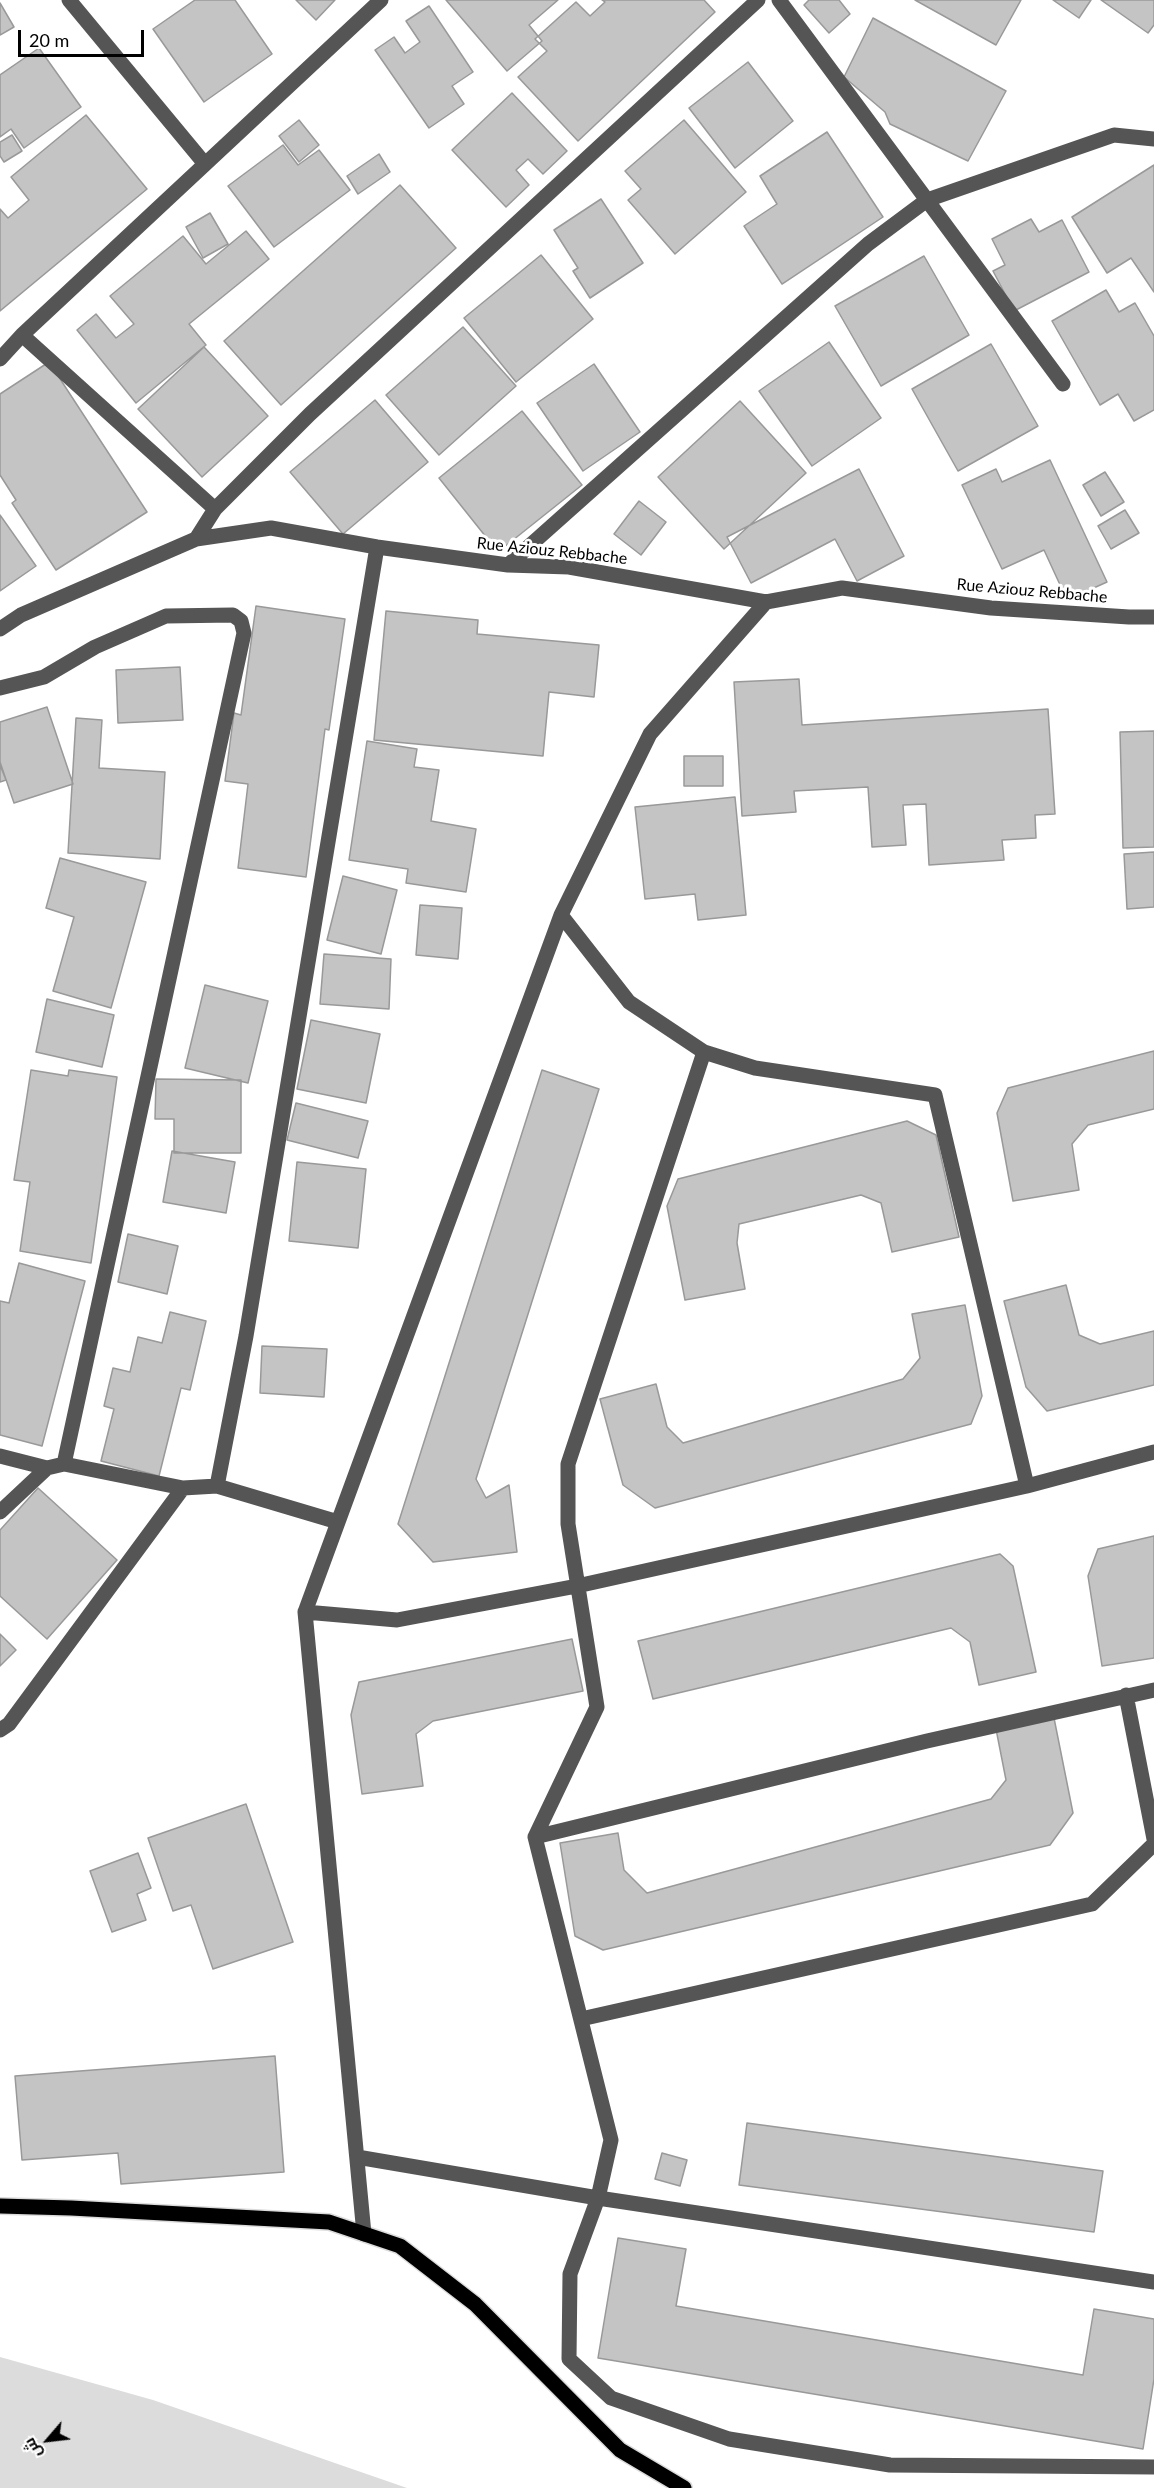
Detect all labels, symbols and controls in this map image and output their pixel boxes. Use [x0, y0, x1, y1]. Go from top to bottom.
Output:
scale bar [21, 18, 147, 56]
text: 20 m [29, 29, 69, 51]
street label: Rue Aziouz Rebbache [476, 534, 628, 568]
street label: Rue Aziouz Rebbache [956, 575, 1108, 607]
north arrow [18, 2410, 78, 2470]
text: ش [18, 2435, 45, 2462]

